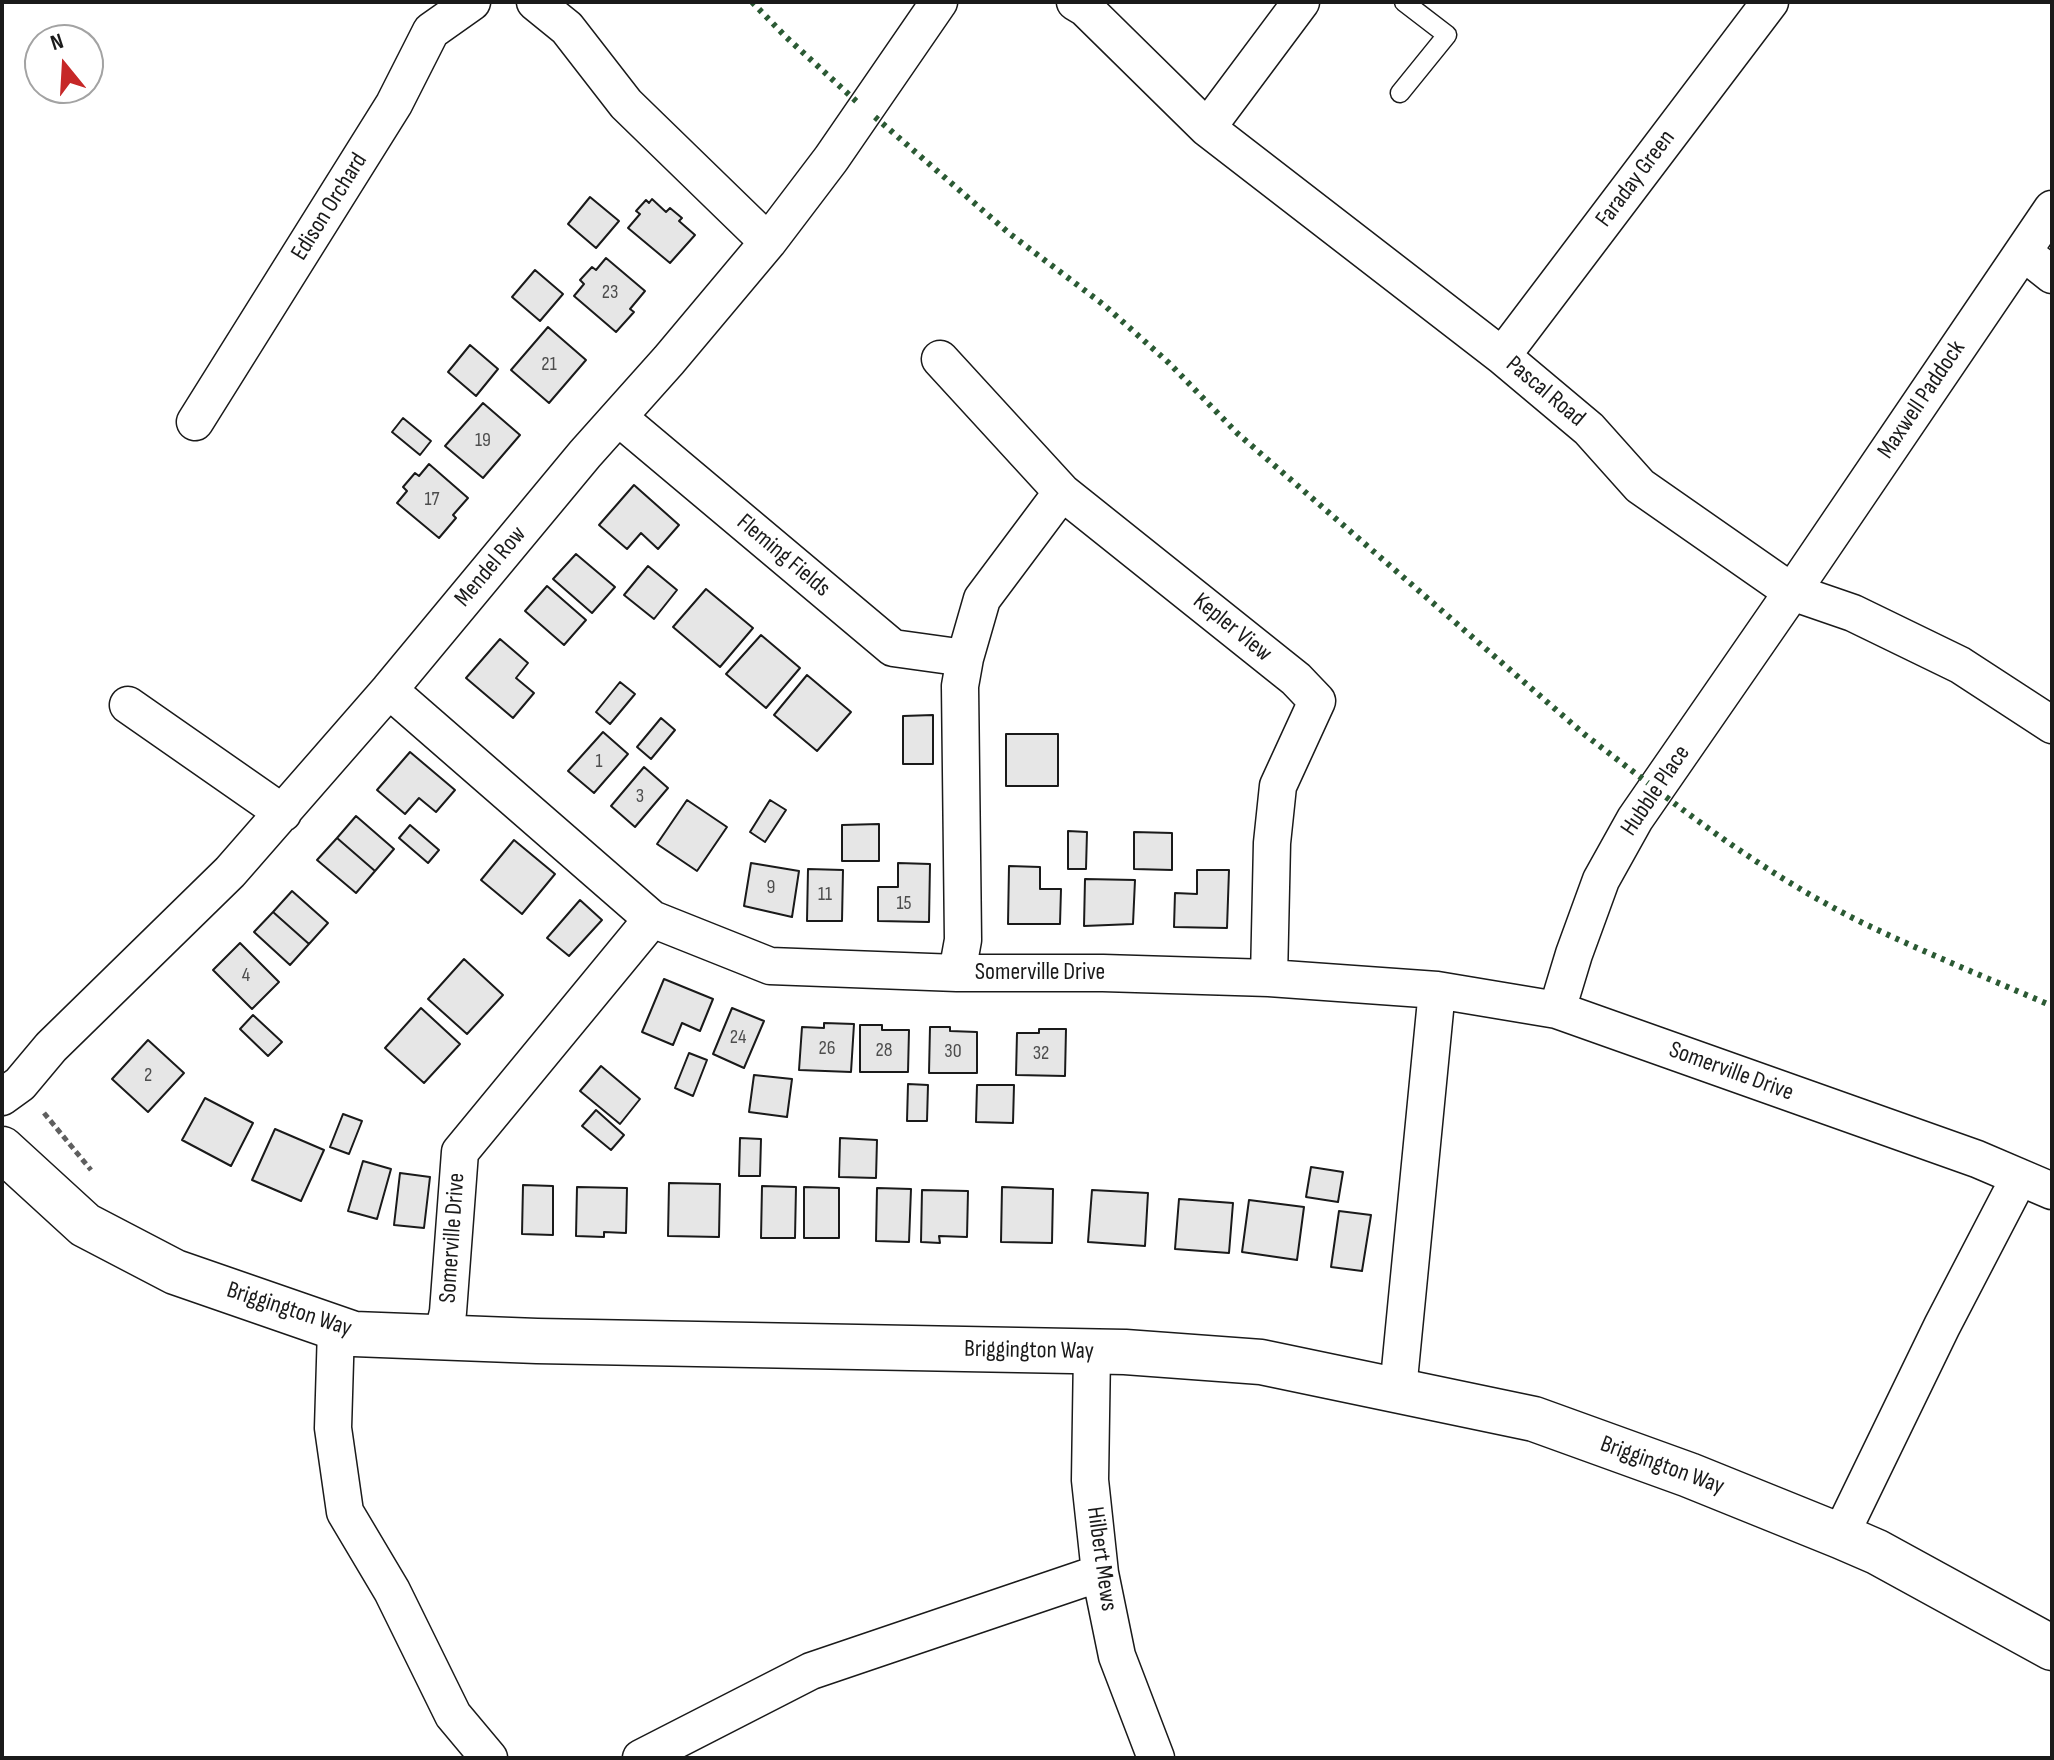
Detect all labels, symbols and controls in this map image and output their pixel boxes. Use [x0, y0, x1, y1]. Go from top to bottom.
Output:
north arrow [24, 24, 104, 104]
text: N [47, 28, 67, 57]
street label: Faraday Green [1590, 125, 1682, 233]
street label: Edison Orchard [286, 148, 374, 266]
house number: 23 [602, 281, 618, 305]
street label: Maxwell Paddock [1872, 336, 1972, 464]
street label: Pascal Road [1500, 351, 1590, 433]
house number: 21 [541, 353, 557, 377]
house number: 19 [475, 429, 491, 453]
house number: 17 [425, 488, 439, 512]
street label: Fleming Fields [730, 509, 836, 603]
street label: Mendel Row [449, 521, 533, 613]
street label: Kepler View [1187, 588, 1277, 668]
street label: Hubble Place [1615, 740, 1697, 842]
house number: 1 [596, 750, 602, 774]
house number: 3 [636, 785, 644, 809]
house number: 9 [767, 876, 775, 900]
house number: 11 [818, 883, 832, 907]
house number: 15 [896, 892, 912, 916]
street label: Somerville Drive [975, 959, 1105, 987]
house number: 4 [242, 964, 250, 988]
house number: 24 [730, 1026, 746, 1050]
street label: Somerville Drive [1665, 1036, 1797, 1108]
house number: 26 [819, 1037, 835, 1061]
house number: 28 [876, 1039, 892, 1063]
house number: 30 [944, 1040, 962, 1064]
house number: 32 [1033, 1042, 1049, 1066]
house number: 2 [144, 1064, 152, 1088]
street label: Somerville Drive [434, 1172, 472, 1304]
street label: Briggington Way [223, 1276, 355, 1344]
street label: Briggington Way [964, 1335, 1094, 1367]
street label: Briggington Way [1596, 1430, 1728, 1502]
street label: Hilbert Mews [1079, 1505, 1123, 1613]

